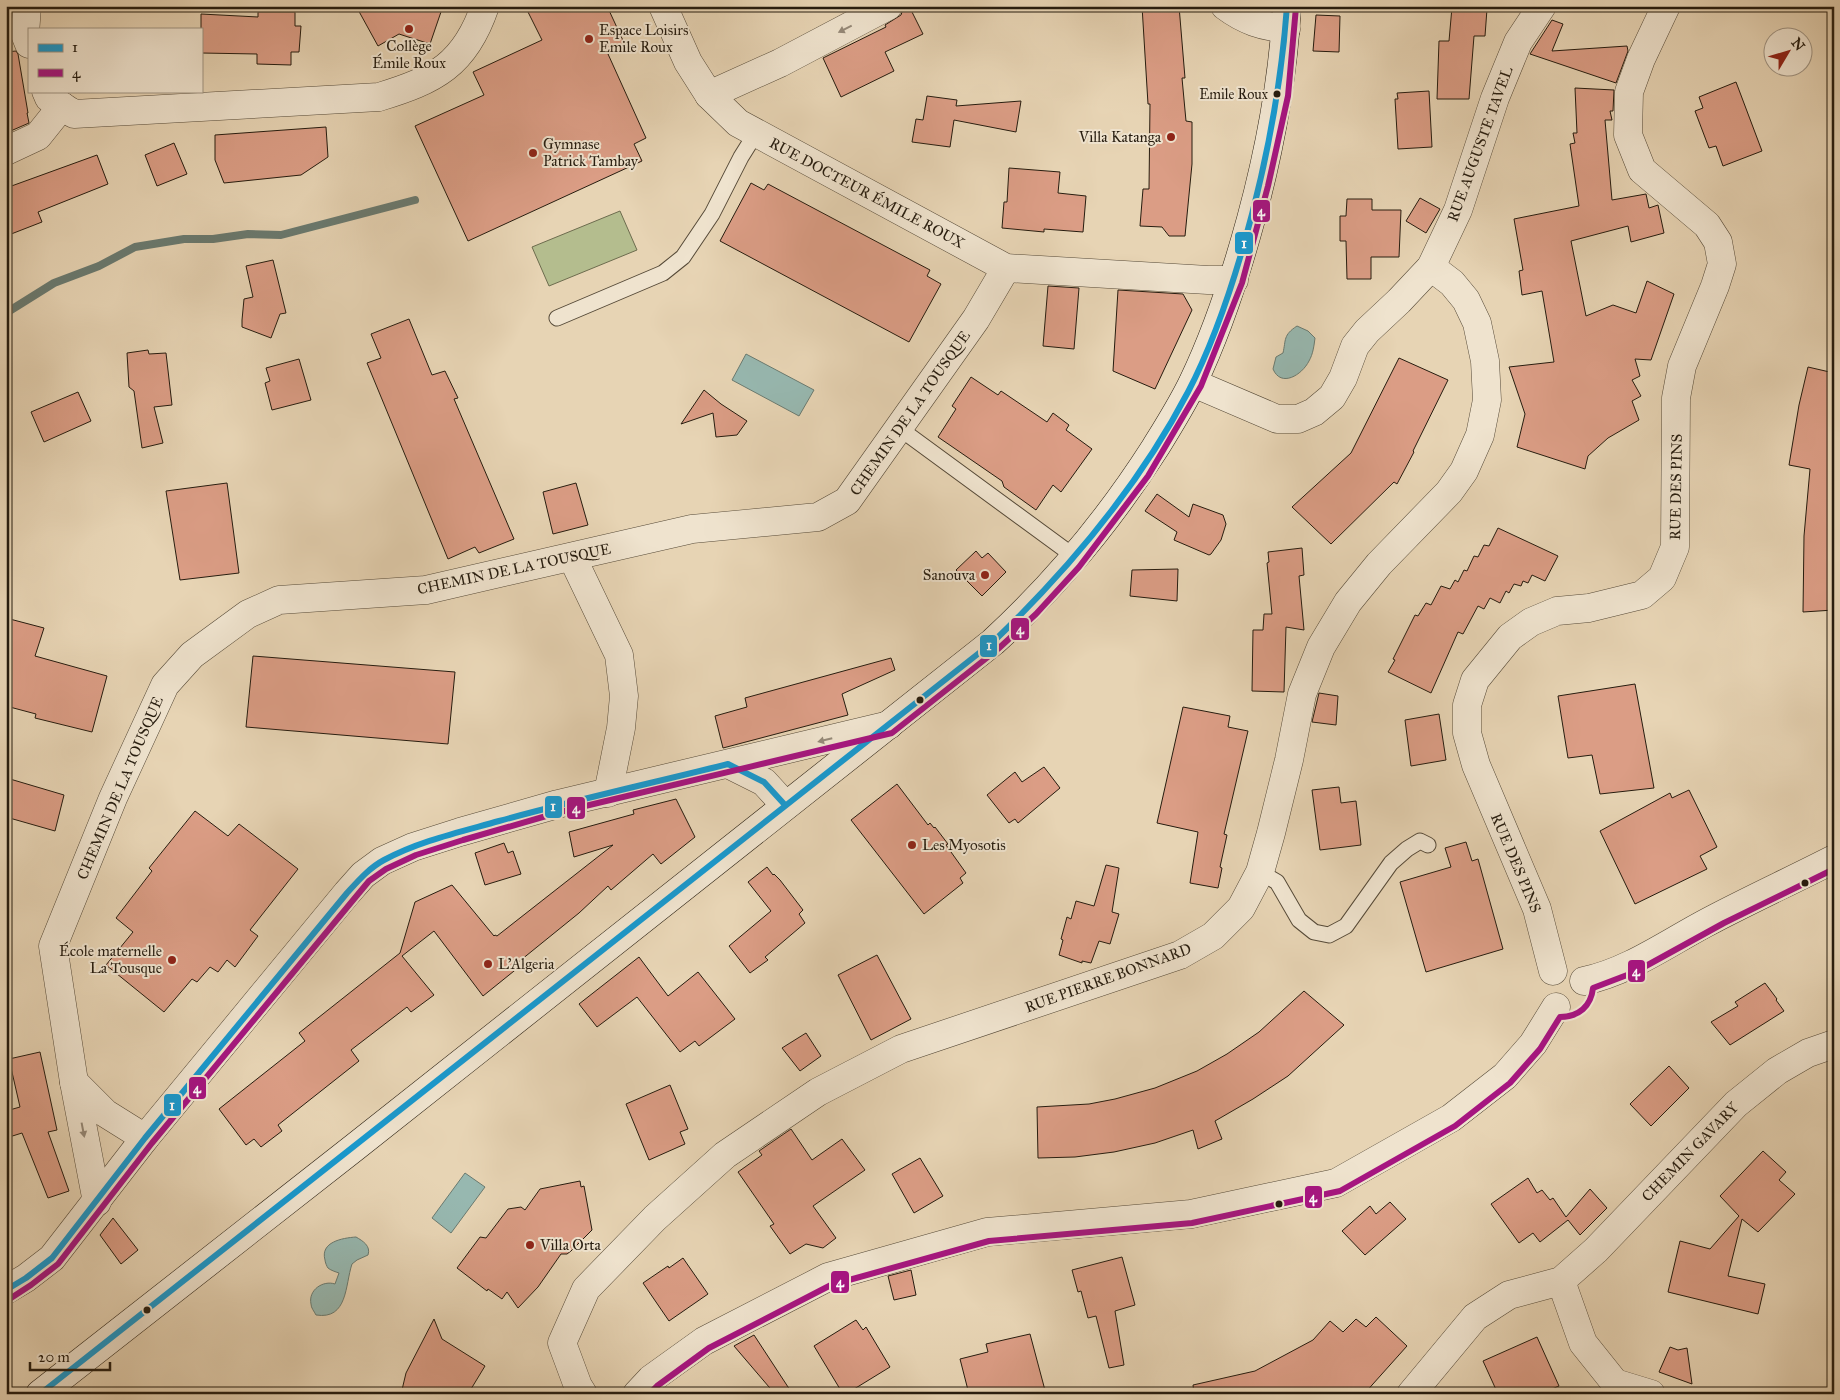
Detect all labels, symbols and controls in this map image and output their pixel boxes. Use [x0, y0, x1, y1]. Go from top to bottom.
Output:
place label: Espace Loisirs Emile Roux [599, 21, 688, 56]
marker: Collège Émile Roux [403, 23, 415, 35]
one-way arrow [838, 25, 852, 33]
legend [28, 28, 202, 92]
north arrow [1762, 28, 1812, 78]
marker: Espace Loisirs Emile Roux [583, 33, 595, 45]
text: N [1787, 34, 1808, 54]
place label: Collège Émile Roux [372, 37, 446, 72]
text: 1 [72, 38, 78, 56]
text: 4 [72, 64, 81, 82]
street label: RUE AUGUSTE TAVEL [1444, 64, 1516, 224]
place label: Emile Roux [1199, 86, 1269, 103]
marker: Emile Roux [1272, 89, 1282, 99]
place label: Villa Katanga [1078, 128, 1162, 146]
marker: Villa Katanga [1165, 131, 1177, 143]
street label: RUE DOCTEUR ÉMILE ROUX [766, 133, 968, 252]
place label: Gymnase Patrick Tambay [543, 135, 639, 170]
marker: Gymnase Patrick Tambay [527, 147, 539, 159]
line badge: 4 [1252, 199, 1271, 223]
text: 4 [1257, 203, 1266, 221]
line badge: 1 [1234, 231, 1254, 255]
text: 1 [1241, 235, 1247, 252]
street label: CHEMIN DE LA TOUSQUE [846, 327, 974, 499]
street label: RUE DES PINS [1666, 434, 1686, 540]
street label: CHEMIN DE LA TOUSQUE [416, 540, 613, 598]
place label: Sanouva [923, 566, 976, 584]
marker: Sanouva [979, 569, 991, 581]
line badge: 4 [1010, 617, 1030, 641]
text: 4 [1016, 621, 1025, 639]
line badge: 1 [979, 634, 998, 658]
text: 1 [986, 637, 992, 654]
street label: CHEMIN DE LA TOUSQUE [73, 693, 167, 882]
unlabelled marker [915, 695, 925, 705]
one-way arrow [817, 736, 832, 744]
line badge: 1 [544, 795, 563, 819]
line badge: 4 [566, 796, 586, 820]
text: 1 [550, 798, 556, 815]
text: 4 [572, 800, 581, 818]
street label: RUE DES PINS [1487, 811, 1545, 915]
place label: Les Myosotis [922, 836, 1006, 854]
marker: Les Myosotis [906, 839, 918, 851]
unlabelled marker [1800, 878, 1810, 888]
street label: RUE PIERRE BONNARD [1022, 939, 1194, 1017]
place label: École maternelle La Tousque [59, 941, 162, 978]
marker: École maternelle La Tousque [166, 954, 178, 966]
place label: L'Algeria [498, 955, 555, 973]
marker: L'Algeria [482, 958, 494, 970]
line badge: 4 [1627, 959, 1646, 983]
text: 4 [1632, 963, 1641, 981]
line badge: 4 [188, 1076, 207, 1100]
text: 4 [193, 1080, 202, 1098]
line badge: 1 [163, 1093, 182, 1117]
text: 1 [169, 1097, 175, 1114]
street label: CHEMIN GAVARY [1638, 1098, 1742, 1205]
one-way arrow [79, 1122, 87, 1138]
line badge: 4 [1304, 1185, 1323, 1209]
text: 4 [1309, 1189, 1318, 1207]
unlabelled marker [1274, 1199, 1284, 1209]
place label: Villa Orta [539, 1236, 602, 1254]
marker: Villa Orta [524, 1239, 536, 1251]
line badge: 4 [830, 1270, 850, 1294]
text: 4 [836, 1274, 845, 1292]
unlabelled marker [142, 1305, 152, 1315]
scale bar [30, 1340, 110, 1372]
text: 20 m [38, 1348, 70, 1366]

